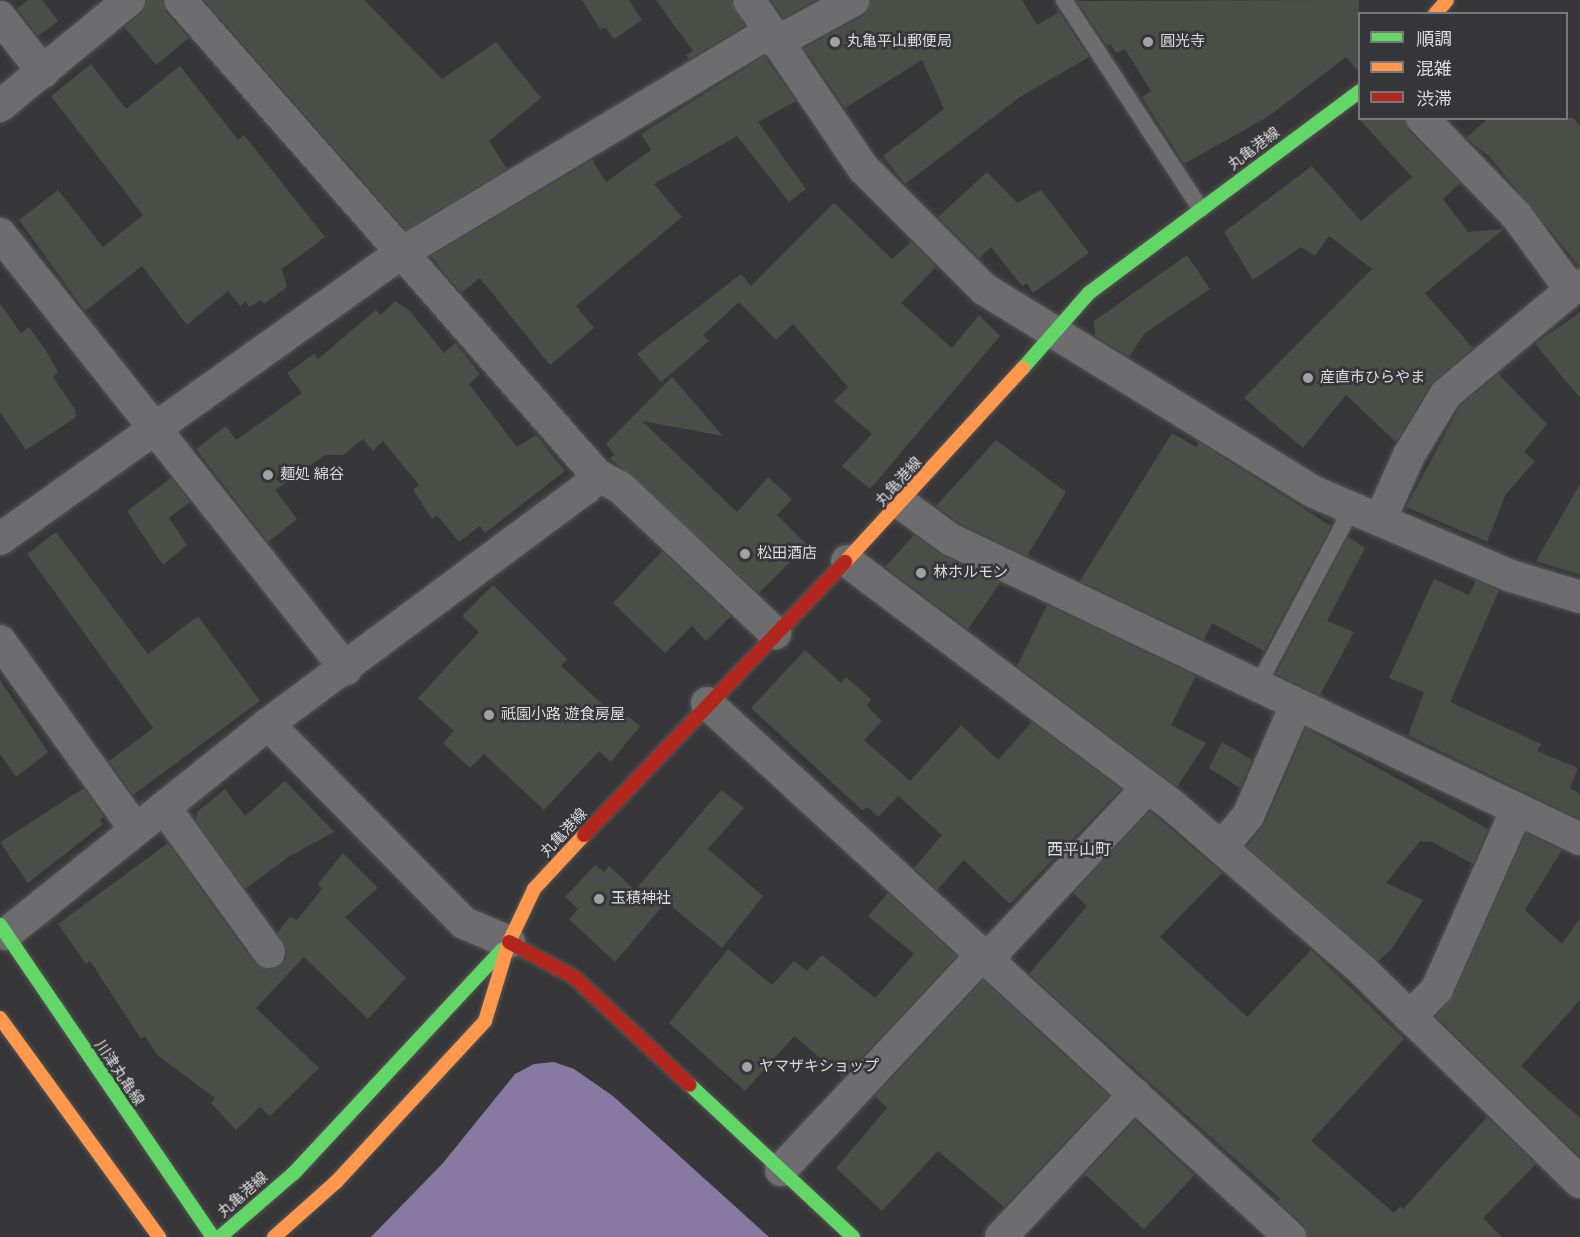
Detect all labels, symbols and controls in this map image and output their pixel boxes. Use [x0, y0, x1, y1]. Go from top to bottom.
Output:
legend [1358, 12, 1568, 120]
text: 順調 [1416, 28, 1452, 50]
place label: 丸亀平山郵便局 [847, 33, 952, 51]
place label: 圓光寺 [1160, 33, 1205, 51]
marker: 丸亀平山郵便局 [828, 35, 842, 49]
marker: 圓光寺 [1141, 35, 1155, 49]
text: 混雑 [1416, 58, 1452, 80]
text: 渋滞 [1416, 88, 1452, 110]
street label: 丸亀港線 [1225, 124, 1283, 174]
place label: 産直市ひらやま [1320, 369, 1425, 387]
marker: 産直市ひらやま [1301, 371, 1315, 385]
street label: 丸亀港線 [872, 454, 926, 510]
place label: 麺処 綿谷 [280, 466, 344, 484]
marker: 麺処 綿谷 [261, 468, 275, 482]
place label: 松田酒店 [757, 545, 817, 563]
marker: 松田酒店 [738, 547, 752, 561]
place label: 林ホルモン [933, 564, 1008, 582]
marker: 林ホルモン [914, 566, 928, 580]
place label: 祇園小路 遊食房屋 [501, 706, 625, 724]
marker: 祇園小路 遊食房屋 [482, 708, 496, 722]
street label: 丸亀港線 [537, 805, 591, 861]
district label: 西平山町 [1047, 840, 1111, 860]
place label: 玉積神社 [611, 890, 671, 908]
marker: 玉積神社 [592, 892, 606, 906]
street label: 川津丸亀線 [91, 1037, 147, 1109]
place label: ヤマザキショップ [759, 1058, 879, 1076]
marker: ヤマザキショップ [740, 1060, 754, 1074]
street label: 丸亀港線 [214, 1169, 272, 1221]

